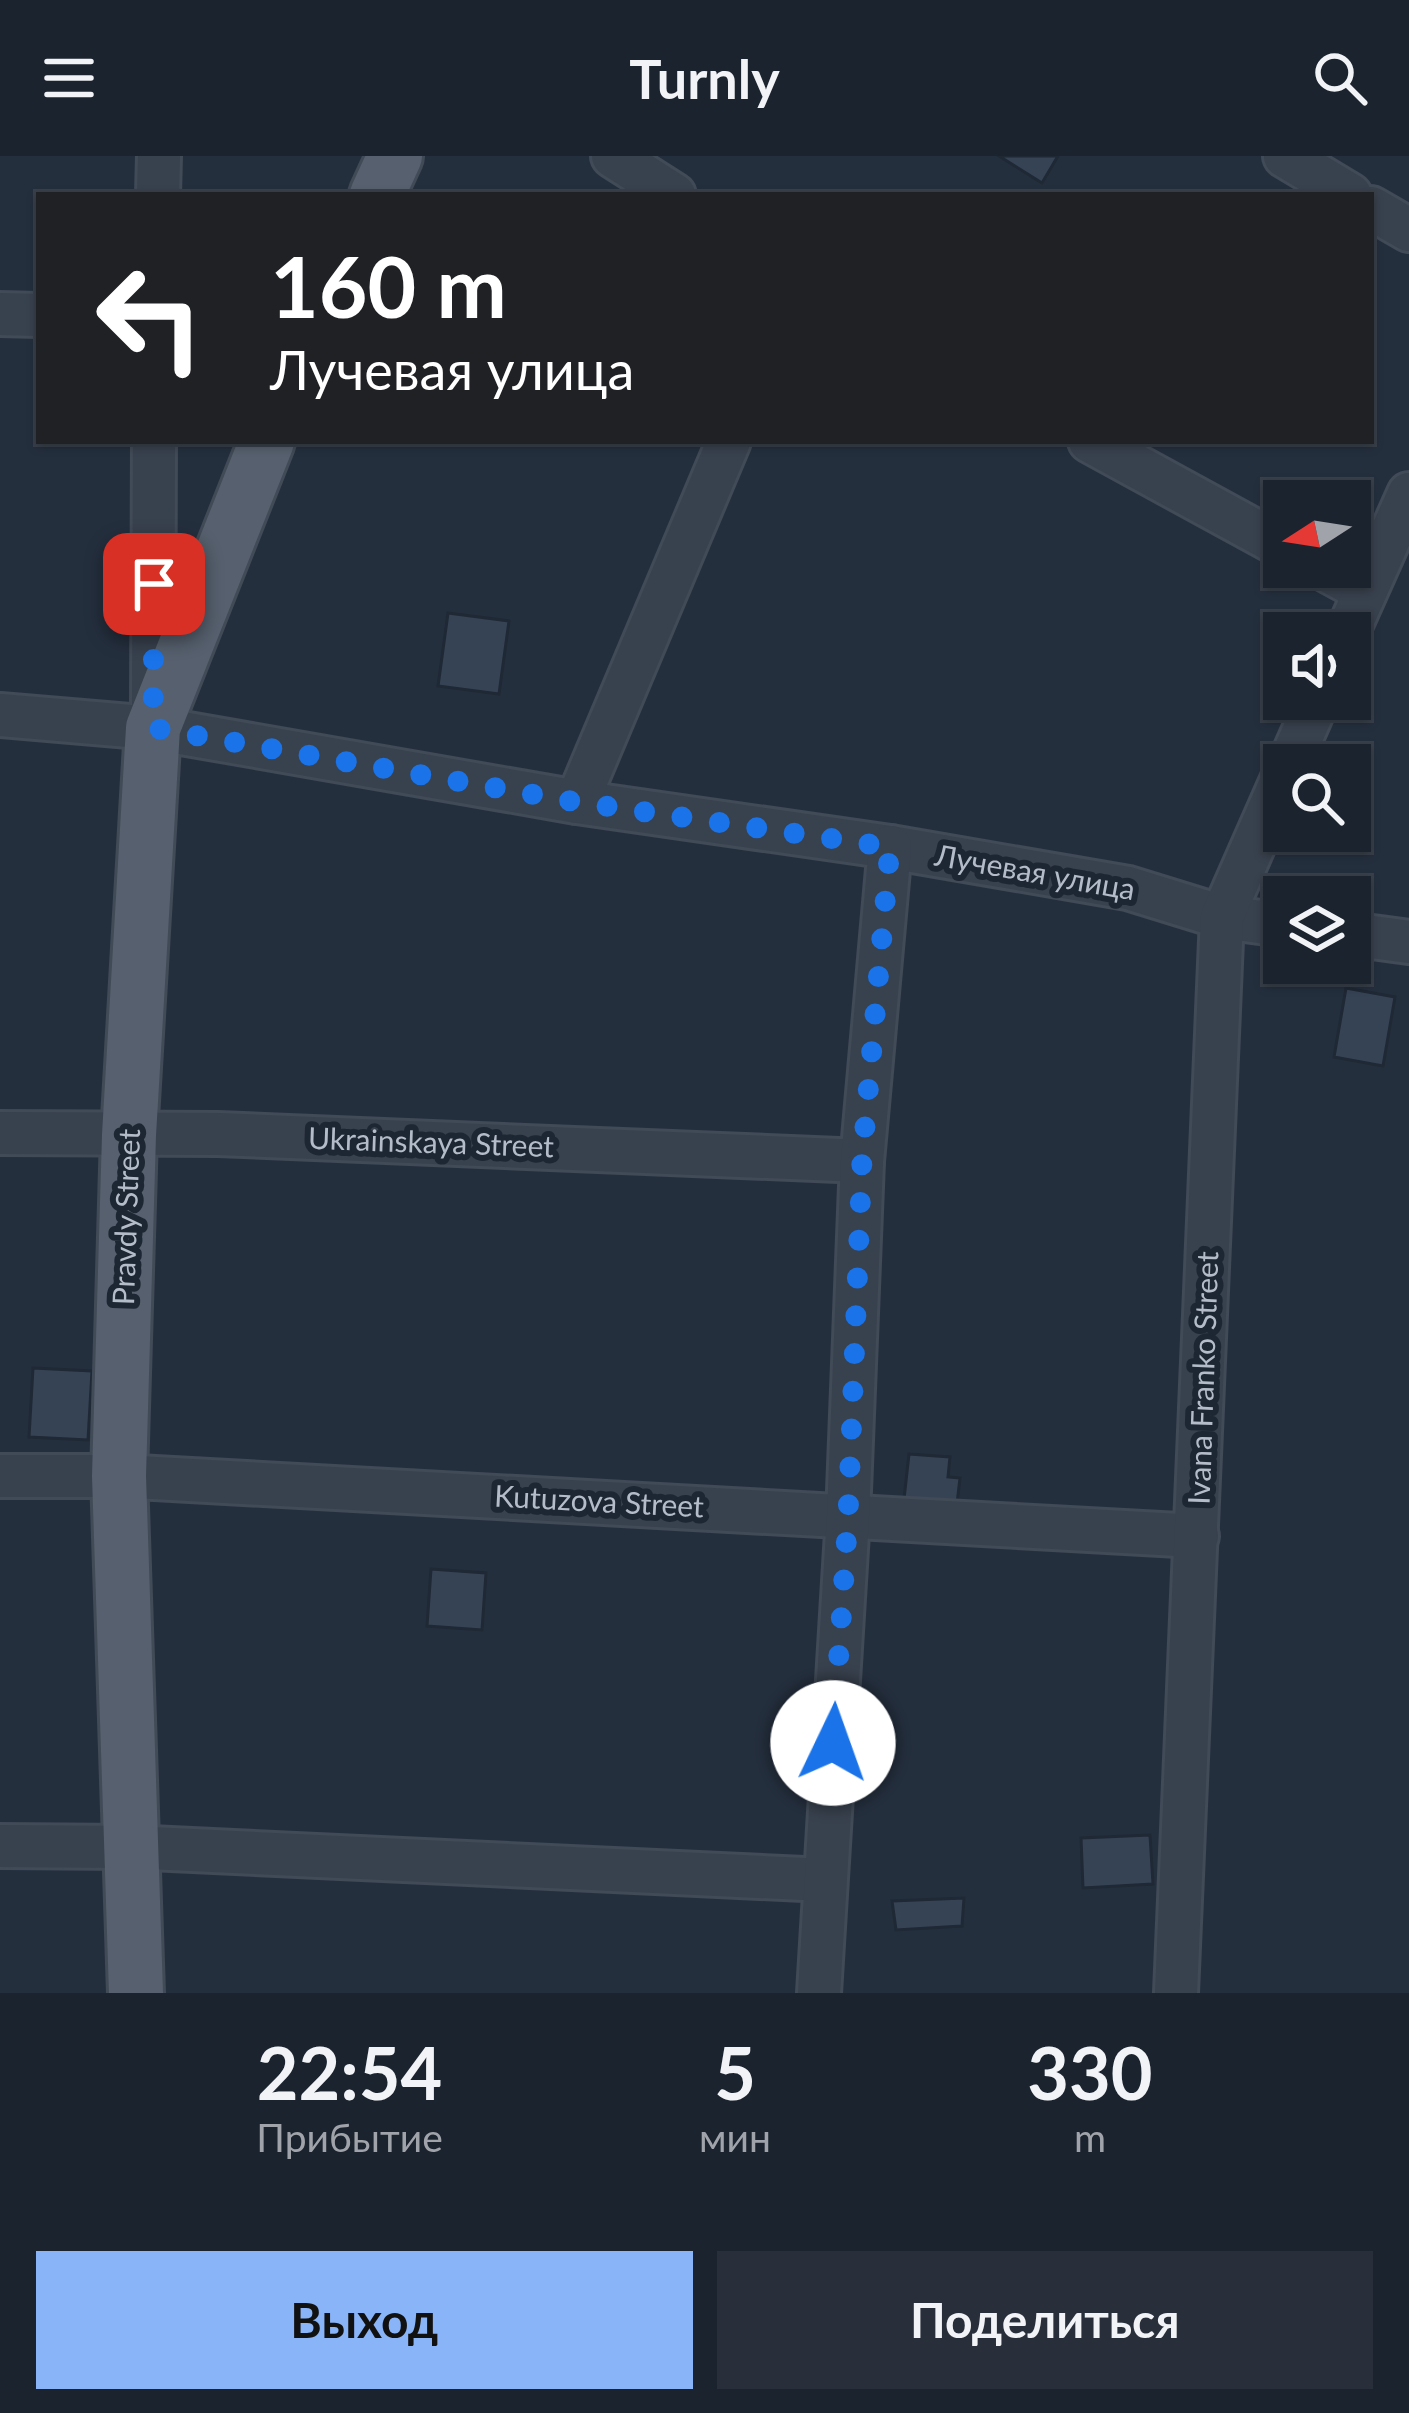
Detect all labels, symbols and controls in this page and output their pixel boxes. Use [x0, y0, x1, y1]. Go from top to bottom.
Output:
icon: menu [36, 45, 102, 111]
icon: search [1307, 45, 1373, 111]
text: Turnly [629, 46, 780, 111]
text: 160 m [270, 235, 507, 336]
icon: left [72, 240, 228, 396]
text: Лучевая улица [270, 337, 634, 402]
north arrow [1263, 480, 1371, 588]
map controls [1263, 480, 1371, 984]
pin [103, 533, 205, 635]
icon: arrive [121, 551, 187, 617]
button: sound [1263, 612, 1371, 720]
button: search [1263, 744, 1371, 852]
street label: Лучевая улица [932, 836, 1138, 906]
button: layers [1263, 876, 1371, 984]
street label: Ukrainskaya Street [307, 1119, 555, 1163]
street label: Pravdy Street [104, 1128, 146, 1306]
street label: Ivana Franko Street [1180, 1250, 1224, 1505]
street label: Kutuzova Street [493, 1477, 705, 1523]
position arrow [770, 1680, 896, 1806]
text: 22:54 [257, 2029, 442, 2115]
text: 5 [714, 2029, 756, 2115]
text: 330 [1027, 2029, 1153, 2115]
text: Прибытие [256, 2114, 443, 2160]
text: мин [699, 2114, 771, 2160]
text: m [1074, 2114, 1106, 2160]
button: Выход [36, 2251, 693, 2389]
button: Поделиться [717, 2251, 1373, 2389]

